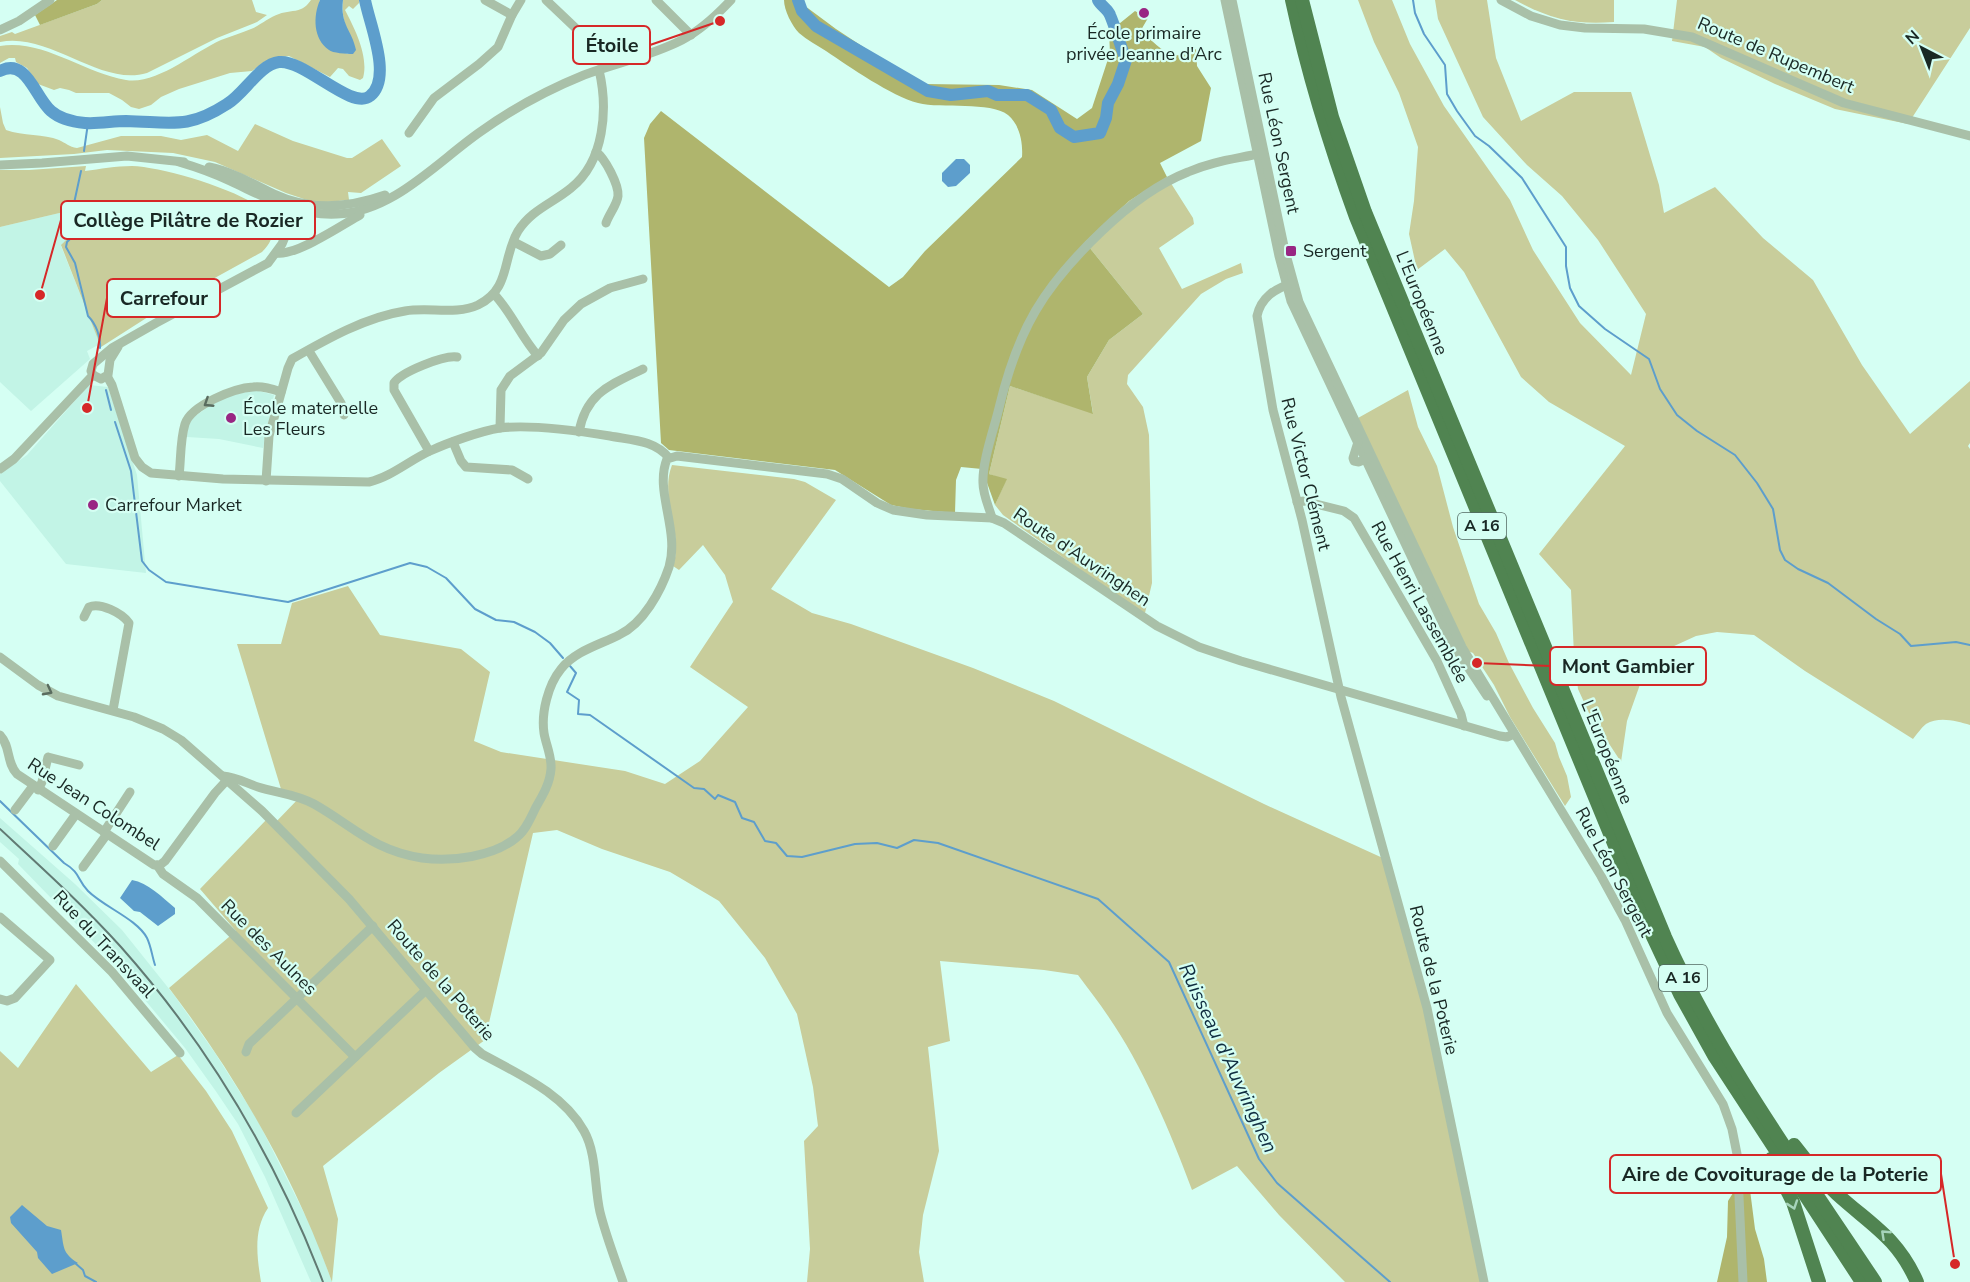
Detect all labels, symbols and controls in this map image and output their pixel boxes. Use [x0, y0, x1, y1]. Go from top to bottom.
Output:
marker: École primaire privée Jeanne d'Arc [1137, 6, 1151, 20]
street label: Route de Rupembert [1694, 11, 1859, 99]
north arrow [1892, 18, 1952, 78]
place label: École primaire privée Jeanne d'Arc [1066, 21, 1222, 66]
text: N [1901, 25, 1924, 50]
callout: Étoile [573, 26, 650, 64]
text: Étoile [585, 32, 639, 59]
street label: Rue Léon Sergent [1252, 70, 1306, 217]
callout: Collège Pilâtre de Rozier [61, 201, 315, 239]
text: Collège Pilâtre de Rozier [73, 207, 303, 234]
place label: Sergent [1303, 239, 1367, 263]
marker: Sergent [1284, 244, 1298, 258]
street label: L'Européenne [1390, 247, 1454, 359]
callout: Carrefour [107, 279, 220, 317]
text: Carrefour [120, 285, 208, 312]
street label: Rue Victor Clément [1275, 395, 1337, 554]
one-way arrow [204, 396, 215, 407]
place label: École maternelle Les Fleurs [243, 396, 378, 441]
marker: École maternelle Les Fleurs [224, 411, 238, 425]
place label: Carrefour Market [105, 493, 242, 517]
marker: Carrefour Market [86, 498, 100, 512]
street label: Route d'Auvringhen [1009, 502, 1155, 612]
road number: A 16 [1458, 513, 1506, 539]
street label: Rue Henri Lassemblée [1365, 517, 1475, 687]
callout: Mont Gambier [1550, 647, 1706, 685]
text: Mont Gambier [1562, 653, 1694, 680]
one-way arrow [42, 684, 52, 695]
street label: L'Européenne [1575, 696, 1639, 808]
street label: Rue Jean Colombel [23, 752, 166, 856]
street label: Rue Léon Sergent [1570, 803, 1659, 942]
street label: Rue du Transvaal [48, 885, 161, 1004]
street label: Rue des Aulnes [216, 894, 322, 1000]
street label: Route de la Poterie [1404, 903, 1464, 1057]
street label: Route de la Poterie [382, 914, 500, 1046]
water label: Ruisseau d'Auvringhen [1172, 959, 1284, 1157]
road number: A 16 [1659, 965, 1707, 991]
callout: Aire de Covoiturage de la Poterie [1610, 1155, 1941, 1193]
text: Aire de Covoiturage de la Poterie [1622, 1161, 1928, 1188]
one-way arrow [1786, 1199, 1799, 1210]
one-way arrow [1881, 1230, 1891, 1241]

